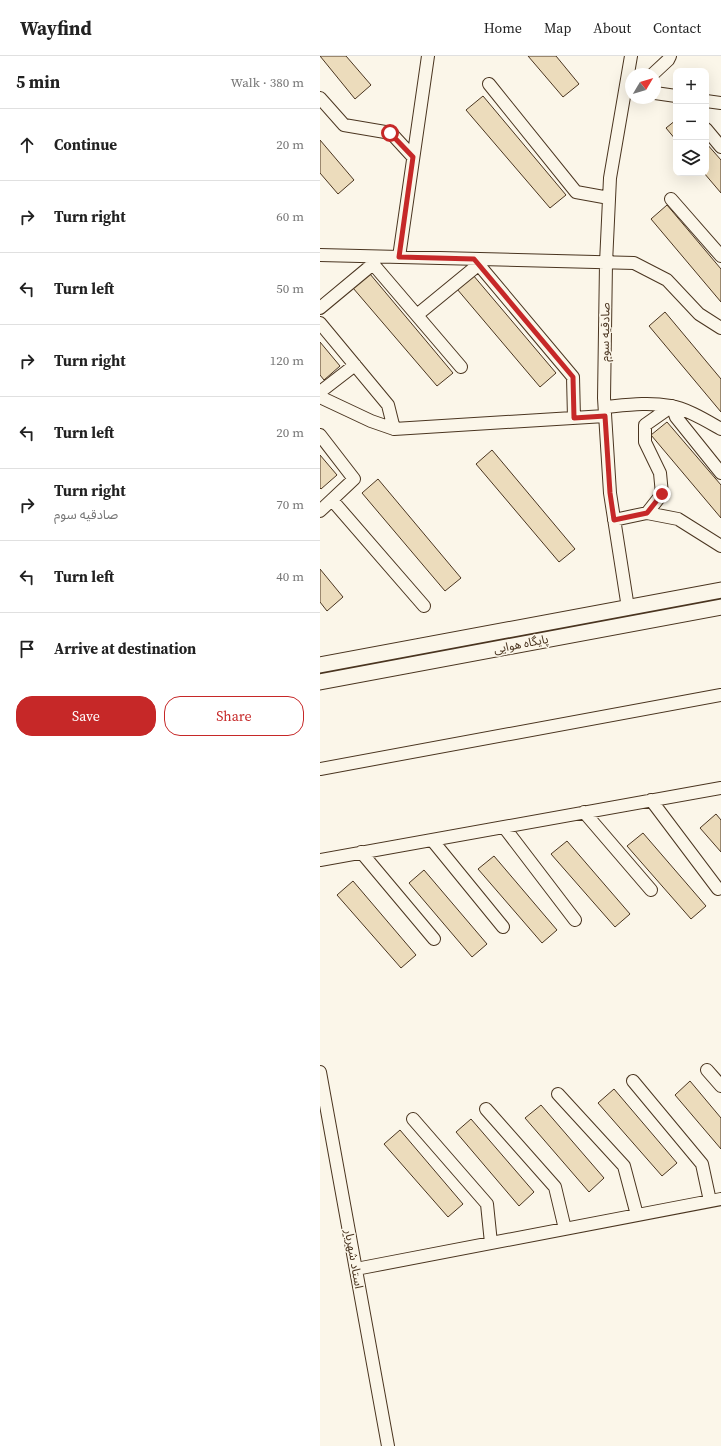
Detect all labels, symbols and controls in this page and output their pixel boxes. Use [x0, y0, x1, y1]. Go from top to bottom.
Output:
text: Wayfind [20, 15, 92, 41]
text: Home [484, 18, 522, 38]
text: Map [544, 18, 571, 38]
text: About [593, 18, 631, 38]
text: Contact [653, 18, 701, 38]
north arrow [625, 68, 661, 104]
map controls [673, 68, 709, 176]
button: + [673, 68, 709, 104]
text: 5 min [16, 70, 60, 94]
text: Walk · 380 m [231, 74, 304, 91]
button: − [673, 104, 709, 140]
route start [381, 124, 399, 142]
icon: ahead [16, 134, 38, 156]
text: Continue [54, 134, 117, 155]
text: 20 m [276, 136, 304, 153]
button: layers [673, 140, 709, 176]
icon: right [16, 206, 38, 228]
text: Turn right [54, 206, 126, 227]
text: 60 m [276, 208, 304, 225]
icon: left [16, 278, 38, 300]
text: Turn left [54, 278, 114, 299]
text: 50 m [276, 280, 304, 297]
street label: صادقیه سوم [596, 302, 615, 362]
icon: right [16, 350, 38, 372]
text: Turn right [54, 350, 126, 371]
text: 120 m [270, 352, 304, 369]
icon: left [16, 422, 38, 444]
text: Turn left [54, 422, 114, 443]
text: 20 m [276, 424, 304, 441]
text: Turn right [54, 480, 126, 501]
route end [653, 485, 671, 503]
icon: right [16, 494, 38, 516]
text: 70 m [276, 496, 304, 513]
text: صادقیه سوم [54, 506, 118, 523]
icon: left [16, 566, 38, 588]
text: Turn left [54, 566, 114, 587]
text: 40 m [276, 568, 304, 585]
street label: پایگاه هوایی [492, 631, 550, 657]
icon: arrive [16, 638, 38, 660]
text: Arrive at destination [54, 638, 196, 659]
button: Save [16, 696, 156, 736]
button: Share [164, 696, 304, 736]
street label: استاد شهریار [341, 1227, 367, 1290]

